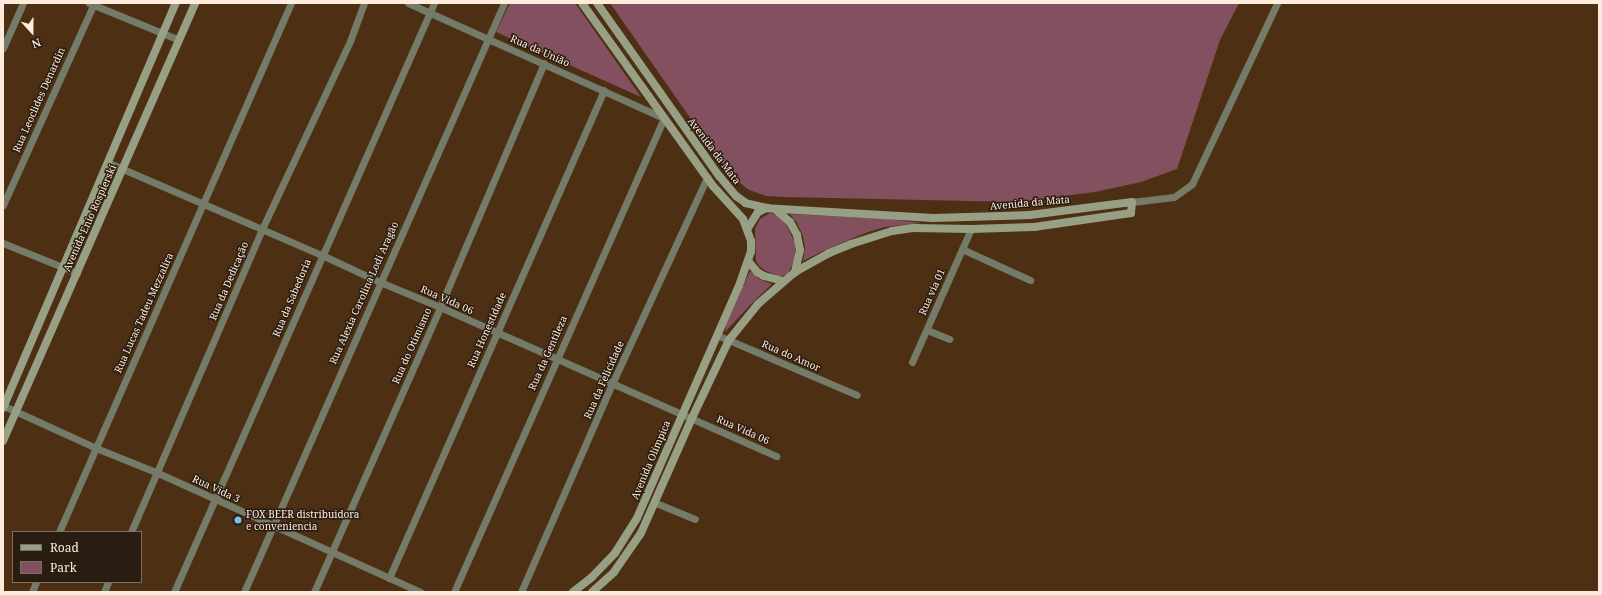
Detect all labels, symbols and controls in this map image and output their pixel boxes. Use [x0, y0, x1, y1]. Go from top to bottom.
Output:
north arrow [12, 12, 52, 52]
street label: Rua da União [508, 33, 572, 69]
text: N [30, 35, 43, 52]
street label: Rua Leoclides Denardin [10, 46, 68, 154]
street label: Avenida da Mata [685, 115, 743, 187]
street label: Avenida Enio Rospierski [61, 163, 119, 273]
street label: Avenida da Mata [990, 194, 1070, 212]
street label: Rua Alexia Carolina Lodi Aragão [327, 220, 401, 366]
street label: Rua da Dedicação [207, 240, 251, 322]
street label: Rua Lucas Tadeu Mezzalira [112, 251, 176, 375]
street label: Rua da Sabedoria [270, 257, 314, 339]
street label: Rua via 01 [916, 267, 948, 317]
street label: Rua Vida 06 [419, 283, 475, 317]
street label: Rua Honestidade [465, 291, 509, 369]
street label: Rua do Otimismo [390, 306, 434, 386]
street label: Rua da Gentileza [526, 314, 570, 392]
street label: Rua do Amor [760, 338, 822, 374]
street label: Rua da Felicidade [581, 339, 627, 421]
street label: Rua Vida 06 [715, 413, 771, 447]
street label: Avenida Olímpica [629, 419, 673, 501]
street label: Rua Vida 3 [190, 473, 242, 505]
place label: FOX BEER distribuidora e conveniencia [246, 508, 359, 532]
marker: FOX BEER distribuidora e conveniencia [233, 515, 243, 525]
legend [12, 531, 142, 583]
text: Road [50, 539, 79, 556]
text: Park [50, 559, 77, 576]

